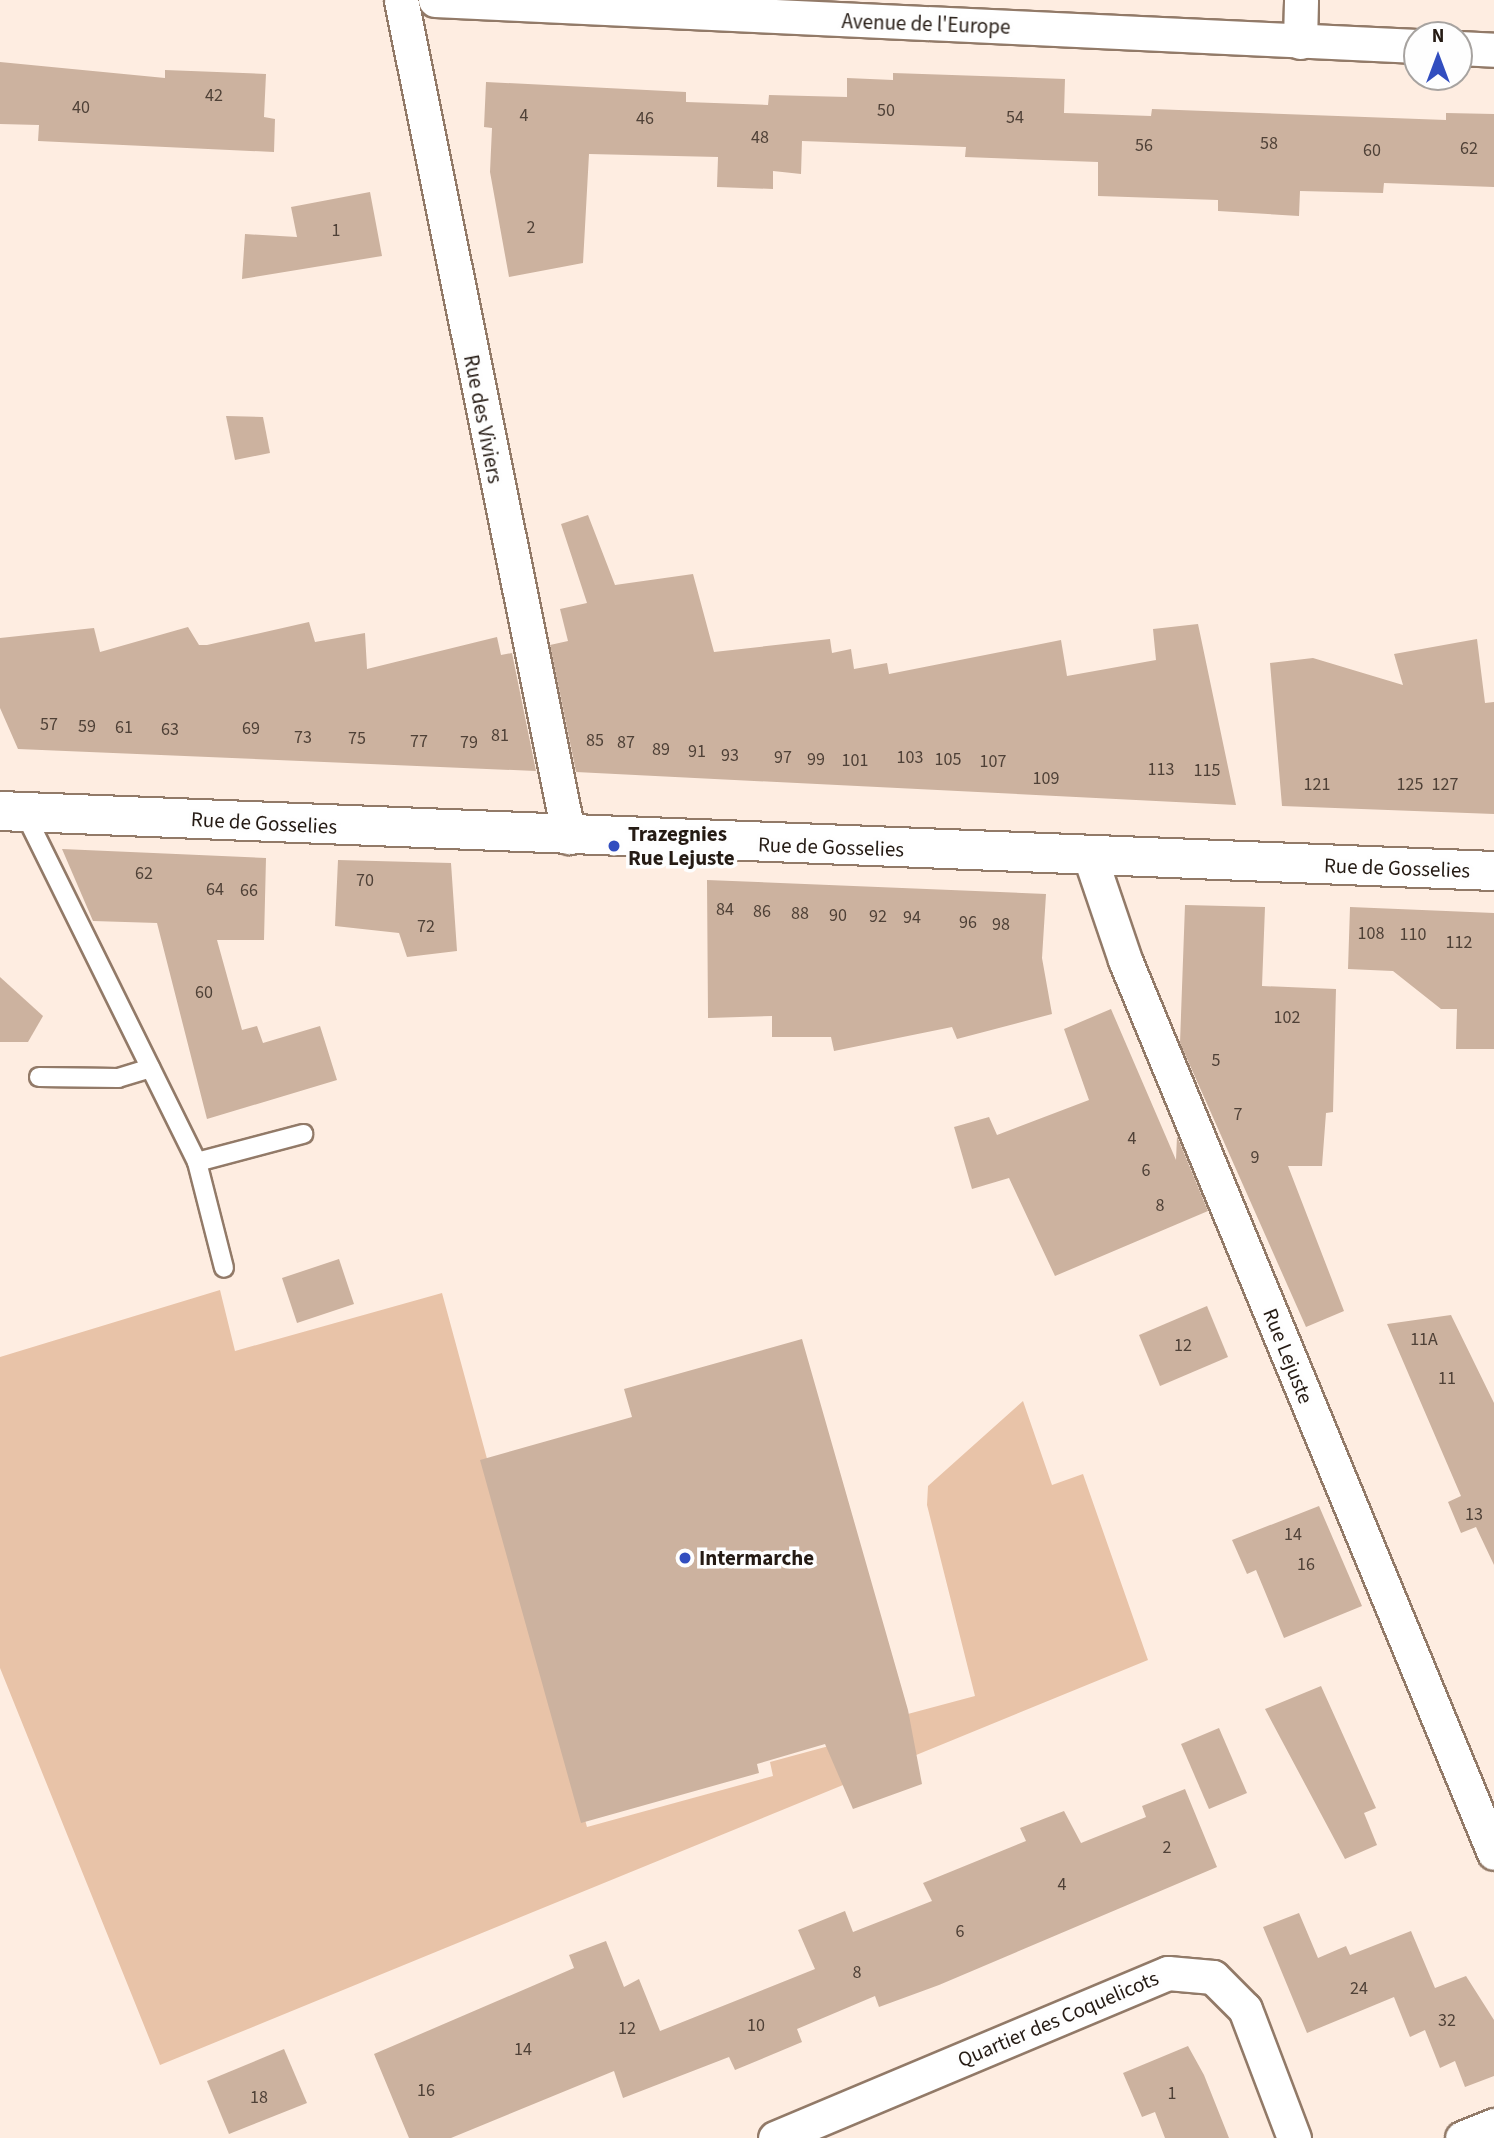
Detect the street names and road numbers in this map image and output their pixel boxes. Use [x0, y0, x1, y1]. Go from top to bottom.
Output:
street label: Avenue de l'Europe [841, 8, 1011, 40]
street label: Rue des Viviers [458, 353, 508, 485]
street label: Rue de Gosselies [190, 807, 338, 839]
street label: Rue de Gosselies [757, 832, 905, 862]
street label: Rue de Gosselies [1323, 853, 1471, 883]
street label: Rue Lejuste [1257, 1305, 1319, 1407]
street label: Quartier des Coquelicots [954, 1965, 1162, 2073]

